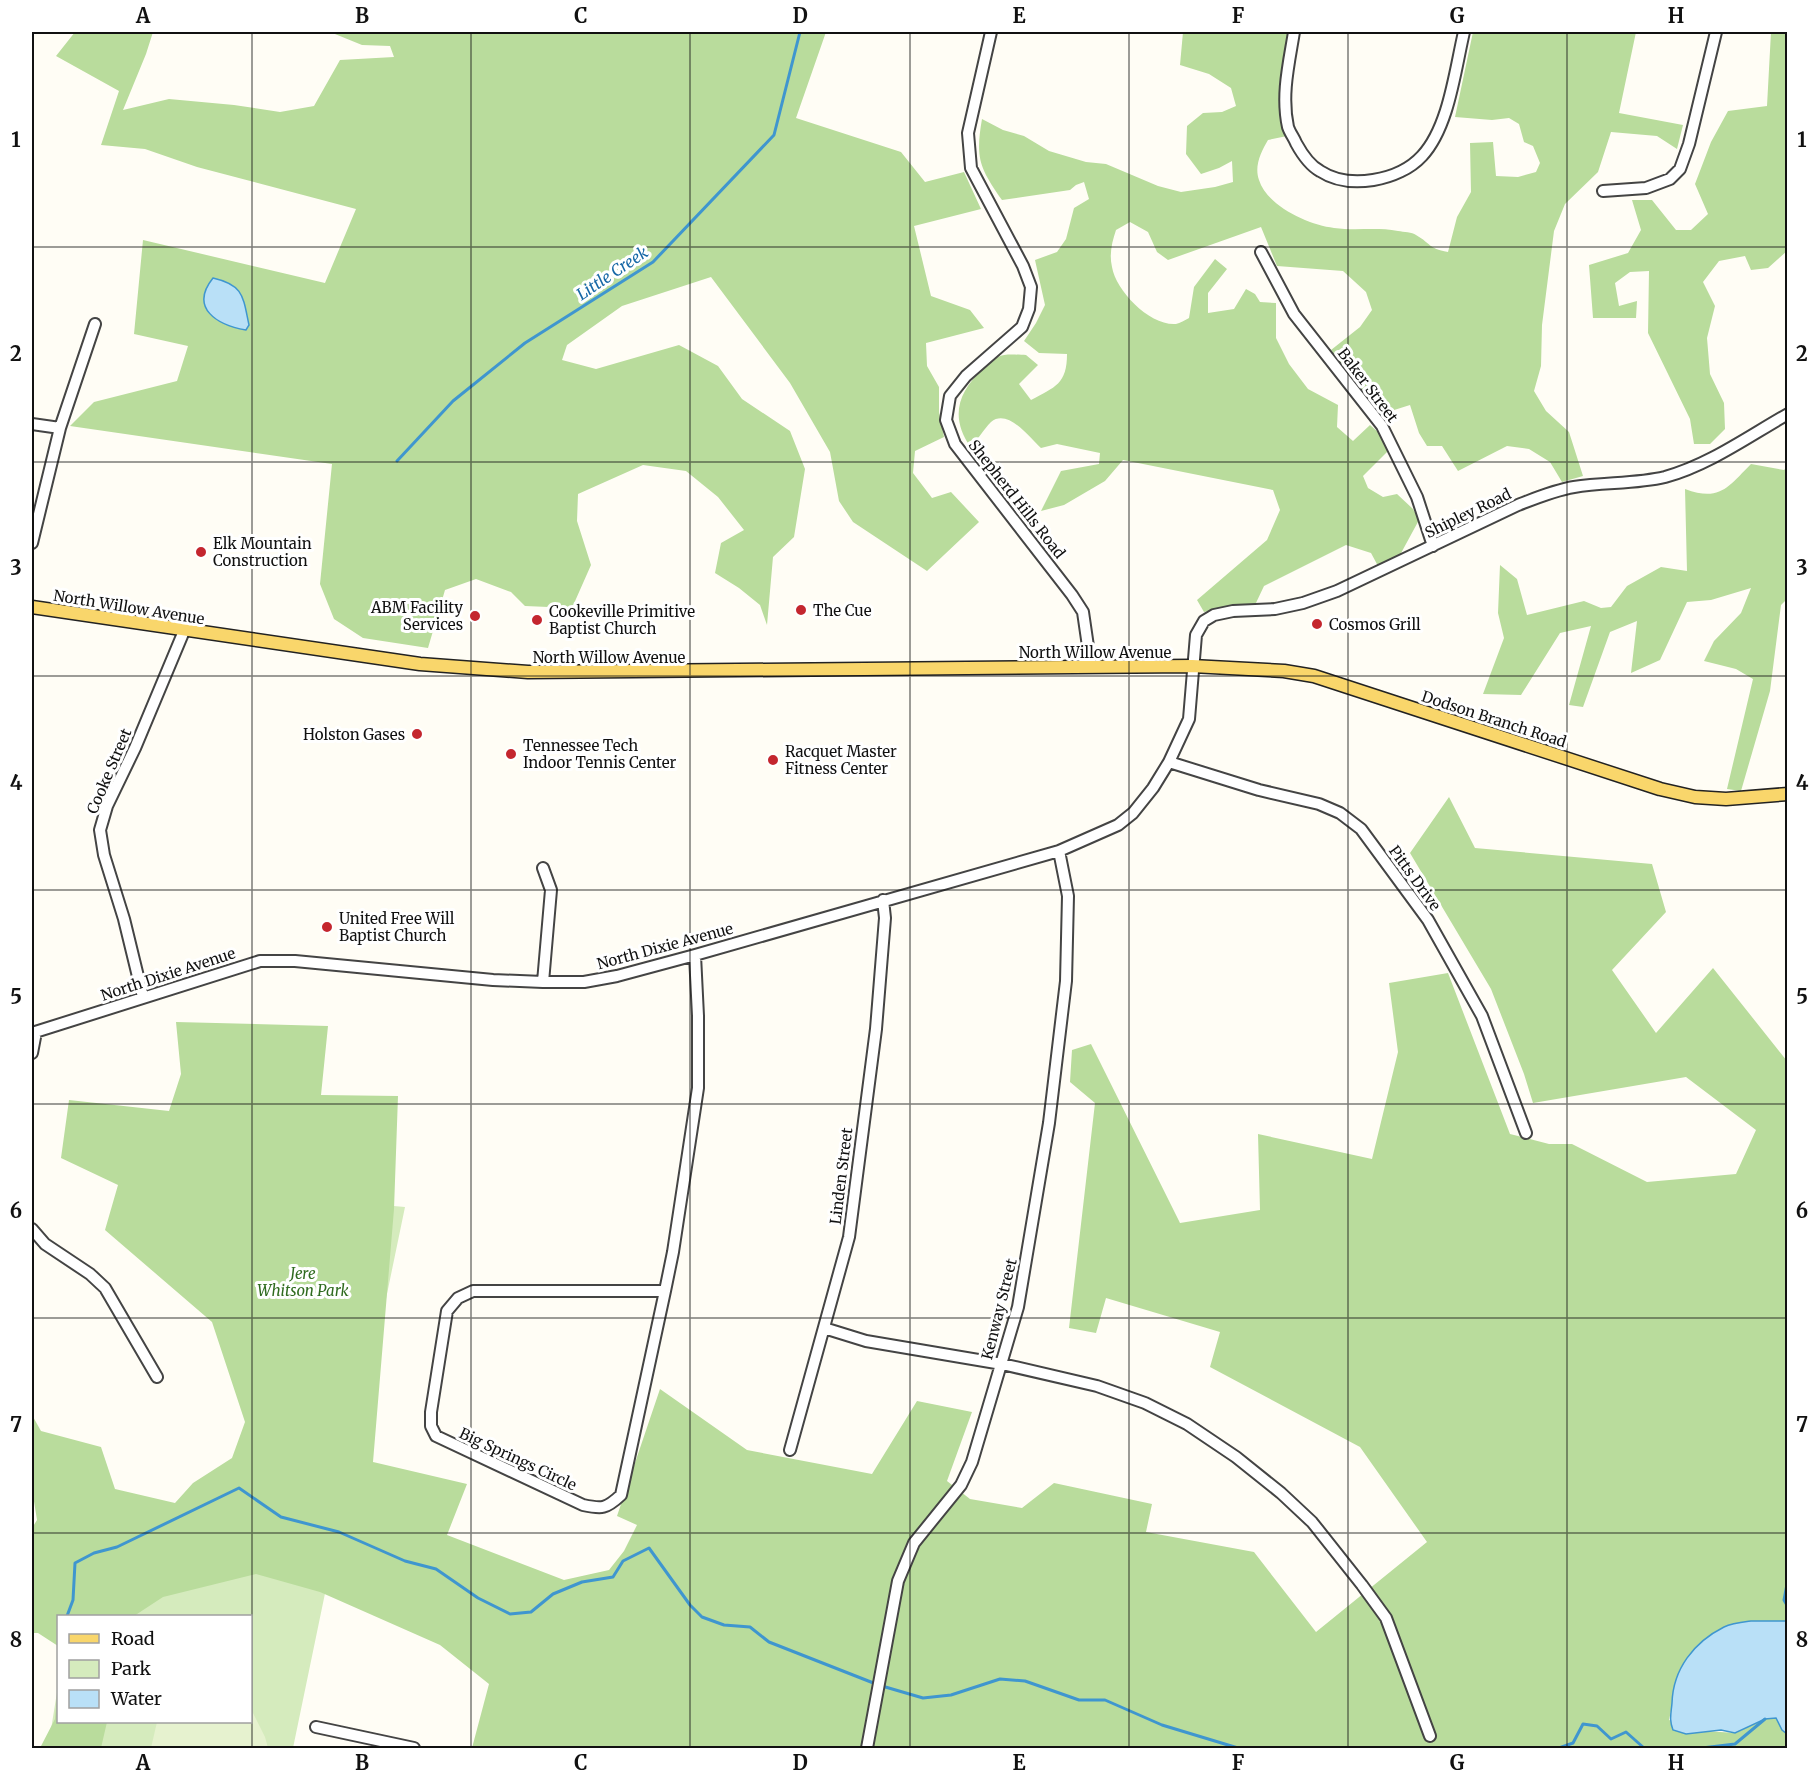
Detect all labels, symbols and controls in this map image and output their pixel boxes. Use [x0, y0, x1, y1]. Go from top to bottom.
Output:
text: A [135, 3, 151, 28]
text: B [355, 3, 369, 28]
text: C [574, 3, 588, 28]
text: D [792, 3, 808, 28]
text: E [1012, 3, 1026, 28]
text: F [1232, 3, 1245, 28]
text: G [1450, 3, 1465, 28]
text: H [1668, 3, 1684, 28]
text: 1 [11, 127, 21, 152]
text: 1 [1797, 127, 1807, 152]
water label: Little Creek [573, 242, 652, 304]
text: 2 [10, 341, 22, 366]
text: 2 [1796, 341, 1808, 366]
street label: Baker Street [1334, 344, 1402, 426]
street label: Shepherd Hills Road [965, 436, 1069, 562]
street label: Shipley Road [1422, 484, 1514, 542]
place label: Elk Mountain Construction [213, 534, 312, 570]
marker: Elk Mountain Construction [194, 545, 208, 559]
text: 3 [10, 555, 22, 580]
text: 3 [1796, 555, 1808, 580]
street label: North Willow Avenue [52, 586, 206, 628]
place label: ABM Facility Services [370, 598, 463, 634]
place label: The Cue [813, 601, 872, 620]
place label: Cookeville Primitive Baptist Church [549, 602, 695, 638]
marker: The Cue [794, 603, 808, 617]
marker: ABM Facility Services [468, 609, 482, 623]
marker: Cookeville Primitive Baptist Church [530, 613, 544, 627]
place label: Cosmos Grill [1329, 615, 1421, 634]
marker: Cosmos Grill [1310, 617, 1324, 631]
street label: North Willow Avenue [1019, 643, 1172, 662]
street label: North Willow Avenue [533, 648, 686, 667]
street label: Dodson Branch Road [1419, 687, 1569, 751]
street label: Cooke Street [83, 725, 136, 817]
place label: Holston Gases [303, 725, 405, 744]
marker: Holston Gases [410, 727, 424, 741]
place label: Tennessee Tech Indoor Tennis Center [523, 736, 676, 772]
place label: Racquet Master Fitness Center [785, 742, 897, 778]
marker: Tennessee Tech Indoor Tennis Center [504, 747, 518, 761]
marker: Racquet Master Fitness Center [766, 753, 780, 767]
text: 4 [10, 770, 23, 795]
text: 4 [1796, 770, 1809, 795]
street label: Pitts Drive [1385, 842, 1445, 914]
place label: United Free Will Baptist Church [339, 909, 455, 945]
street label: North Dixie Avenue [595, 919, 735, 973]
marker: United Free Will Baptist Church [320, 920, 334, 934]
street label: North Dixie Avenue [98, 943, 238, 1005]
text: 5 [10, 984, 22, 1009]
text: 5 [1796, 984, 1808, 1009]
street label: Linden Street [826, 1126, 856, 1225]
text: 6 [10, 1198, 22, 1223]
text: 6 [1796, 1198, 1808, 1223]
street label: Kenway Street [977, 1256, 1021, 1362]
park label: Jere Whitson Park [257, 1264, 349, 1300]
text: 7 [10, 1412, 22, 1437]
text: 7 [1796, 1412, 1808, 1437]
street label: Big Springs Circle [456, 1423, 580, 1495]
legend [57, 1615, 252, 1723]
text: 8 [10, 1627, 22, 1652]
text: Road [111, 1627, 155, 1650]
text: 8 [1796, 1627, 1808, 1652]
text: Park [111, 1657, 152, 1680]
text: Water [110, 1687, 162, 1710]
text: A [135, 1750, 151, 1775]
text: B [355, 1750, 369, 1775]
text: C [574, 1750, 588, 1775]
text: D [792, 1750, 808, 1775]
text: E [1012, 1750, 1026, 1775]
text: F [1232, 1750, 1245, 1775]
text: G [1450, 1750, 1465, 1775]
text: H [1668, 1750, 1684, 1775]

